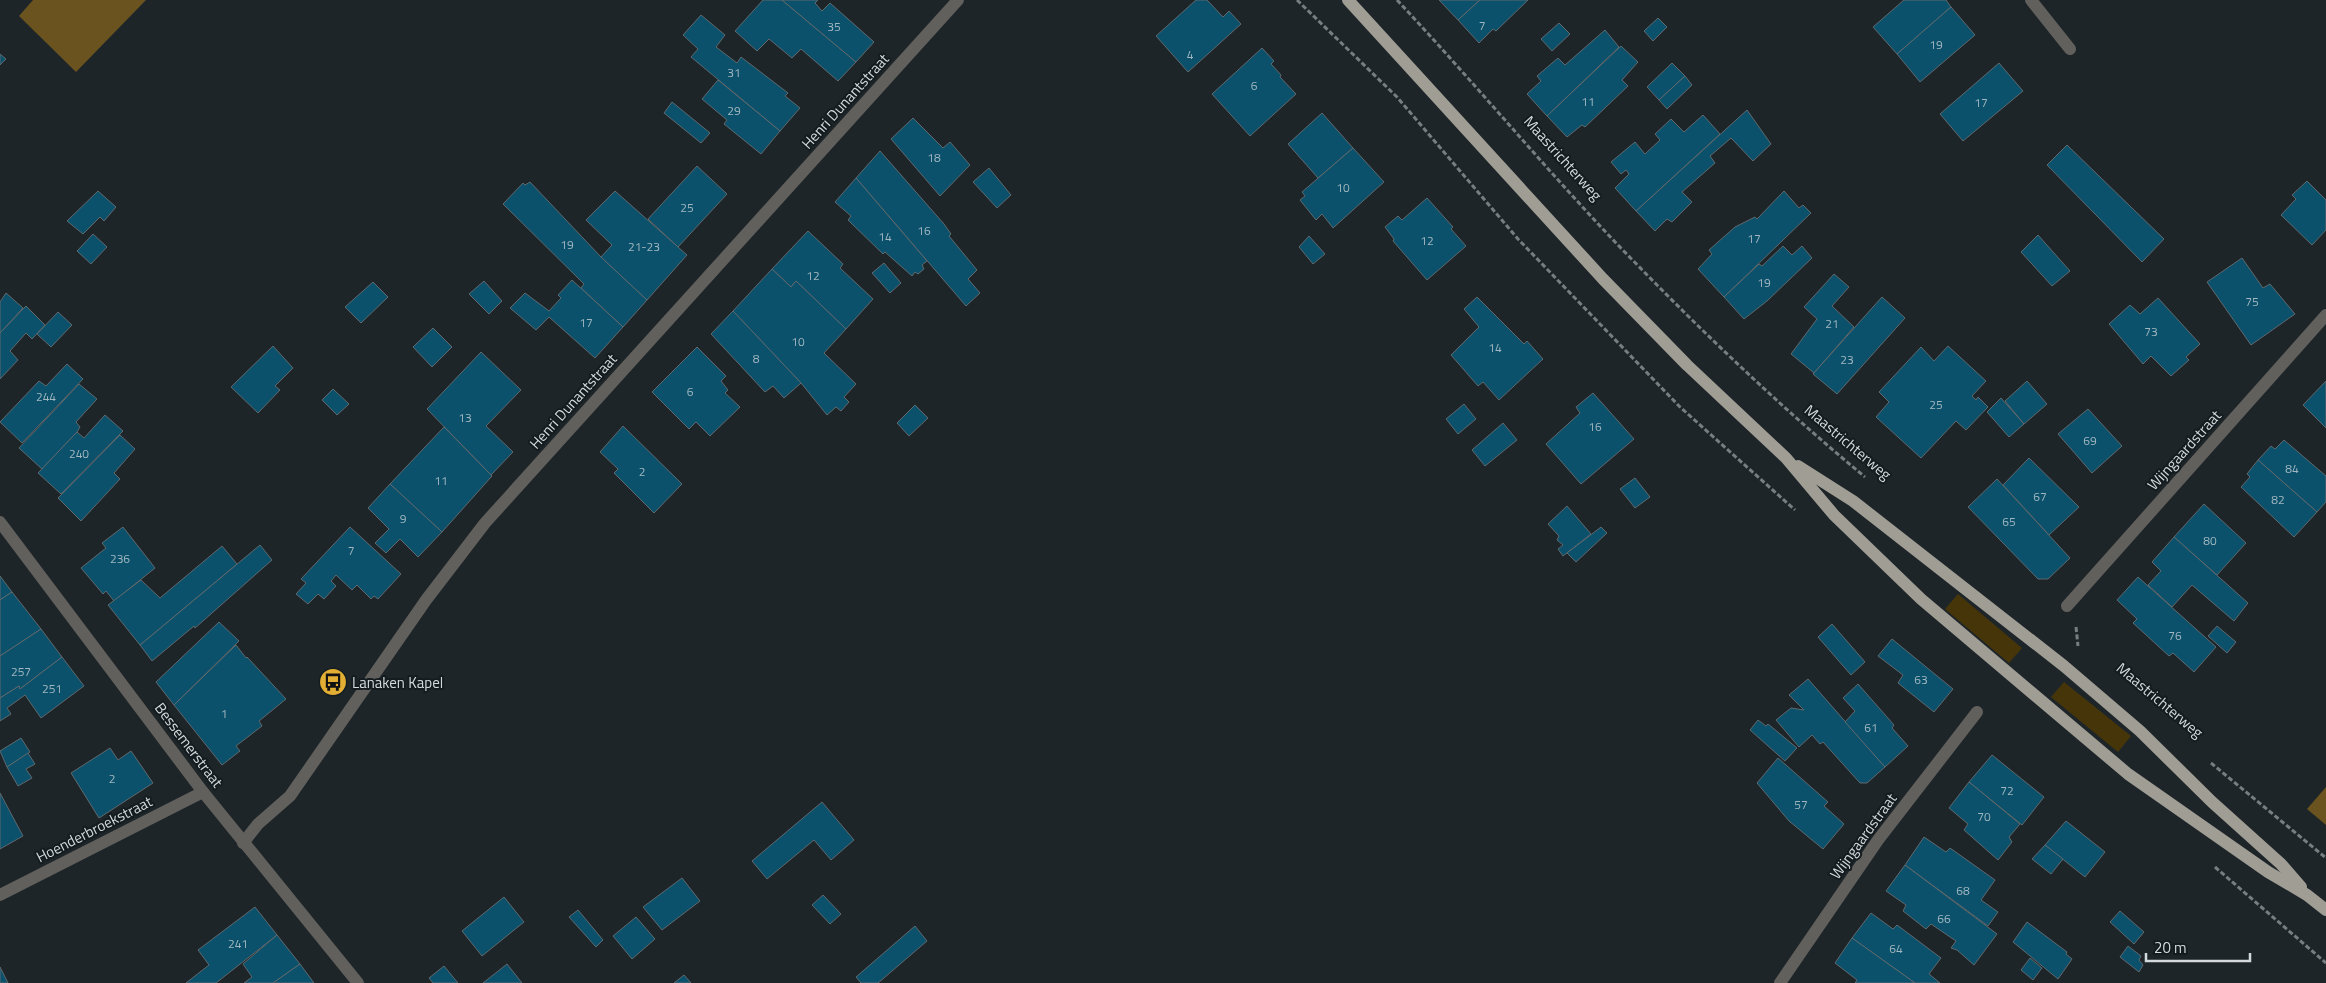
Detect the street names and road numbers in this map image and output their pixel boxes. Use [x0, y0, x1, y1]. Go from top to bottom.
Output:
street label: Henri Dunantstraat [796, 48, 895, 154]
street label: Maastrichterweg [1518, 110, 1608, 206]
street label: Henri Dunantstraat [524, 348, 623, 454]
street label: Maastrichterweg [1799, 399, 1897, 486]
street label: Wijngaardstraat [2142, 404, 2227, 495]
street label: Maastrichterweg [2111, 657, 2209, 744]
street label: Bessemerstraat [149, 698, 229, 793]
street label: Wijngaardstraat [1824, 788, 1903, 884]
street label: Hoenderbroekstraat [32, 789, 157, 868]

